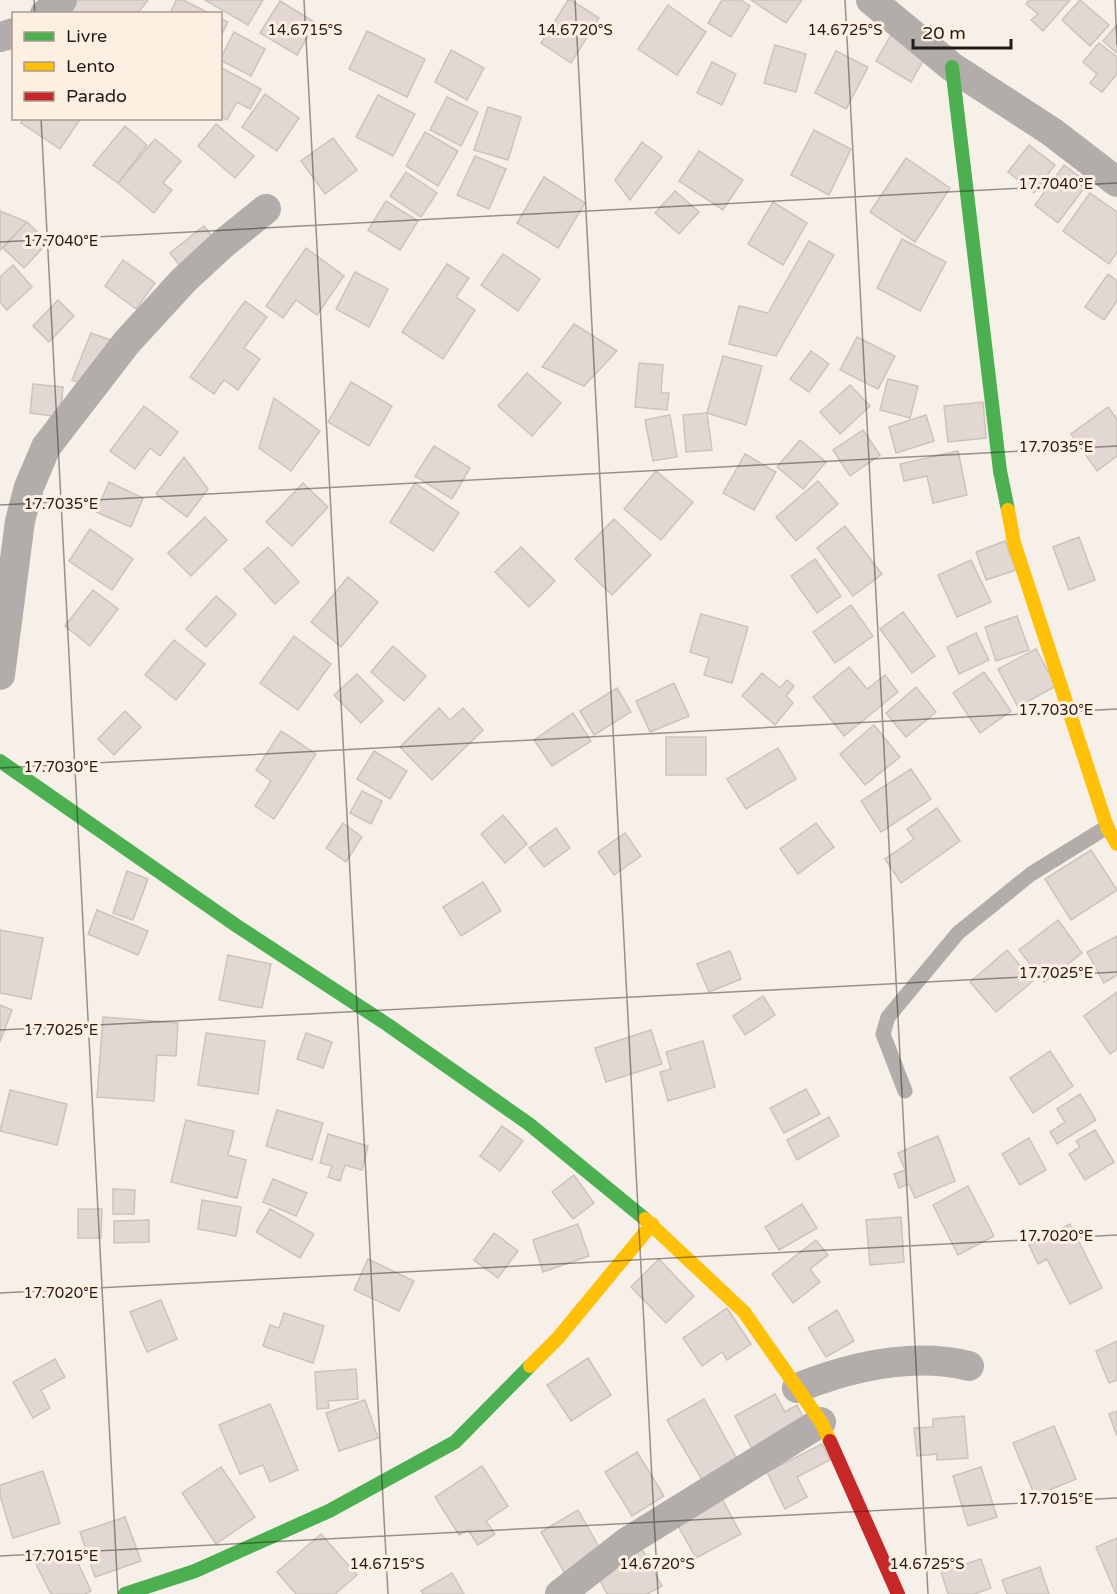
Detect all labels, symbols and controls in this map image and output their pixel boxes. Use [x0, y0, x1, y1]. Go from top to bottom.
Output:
legend [12, 12, 222, 120]
scale bar [913, 12, 1010, 50]
text: 14.6715°S [267, 21, 343, 39]
text: 14.6720°S [537, 21, 613, 39]
text: 14.6725°S [807, 21, 883, 39]
text: 20 m [922, 22, 966, 44]
text: Livre [66, 25, 107, 47]
text: Lento [66, 55, 115, 77]
text: Parado [66, 85, 127, 107]
text: 17.7040°E [1019, 175, 1093, 193]
text: 17.7040°E [24, 232, 98, 250]
text: 17.7035°E [1019, 438, 1093, 456]
text: 17.7035°E [24, 495, 98, 513]
text: 17.7030°E [1019, 701, 1093, 719]
text: 17.7030°E [24, 758, 98, 776]
text: 17.7025°E [1019, 964, 1093, 982]
text: 17.7025°E [24, 1021, 98, 1039]
text: 17.7020°E [1019, 1227, 1093, 1245]
text: 17.7020°E [24, 1284, 98, 1302]
text: 17.7015°E [1019, 1490, 1093, 1508]
text: 17.7015°E [24, 1547, 98, 1565]
text: 14.6715°S [349, 1555, 425, 1573]
text: 14.6720°S [619, 1555, 695, 1573]
text: 14.6725°S [889, 1555, 965, 1573]

